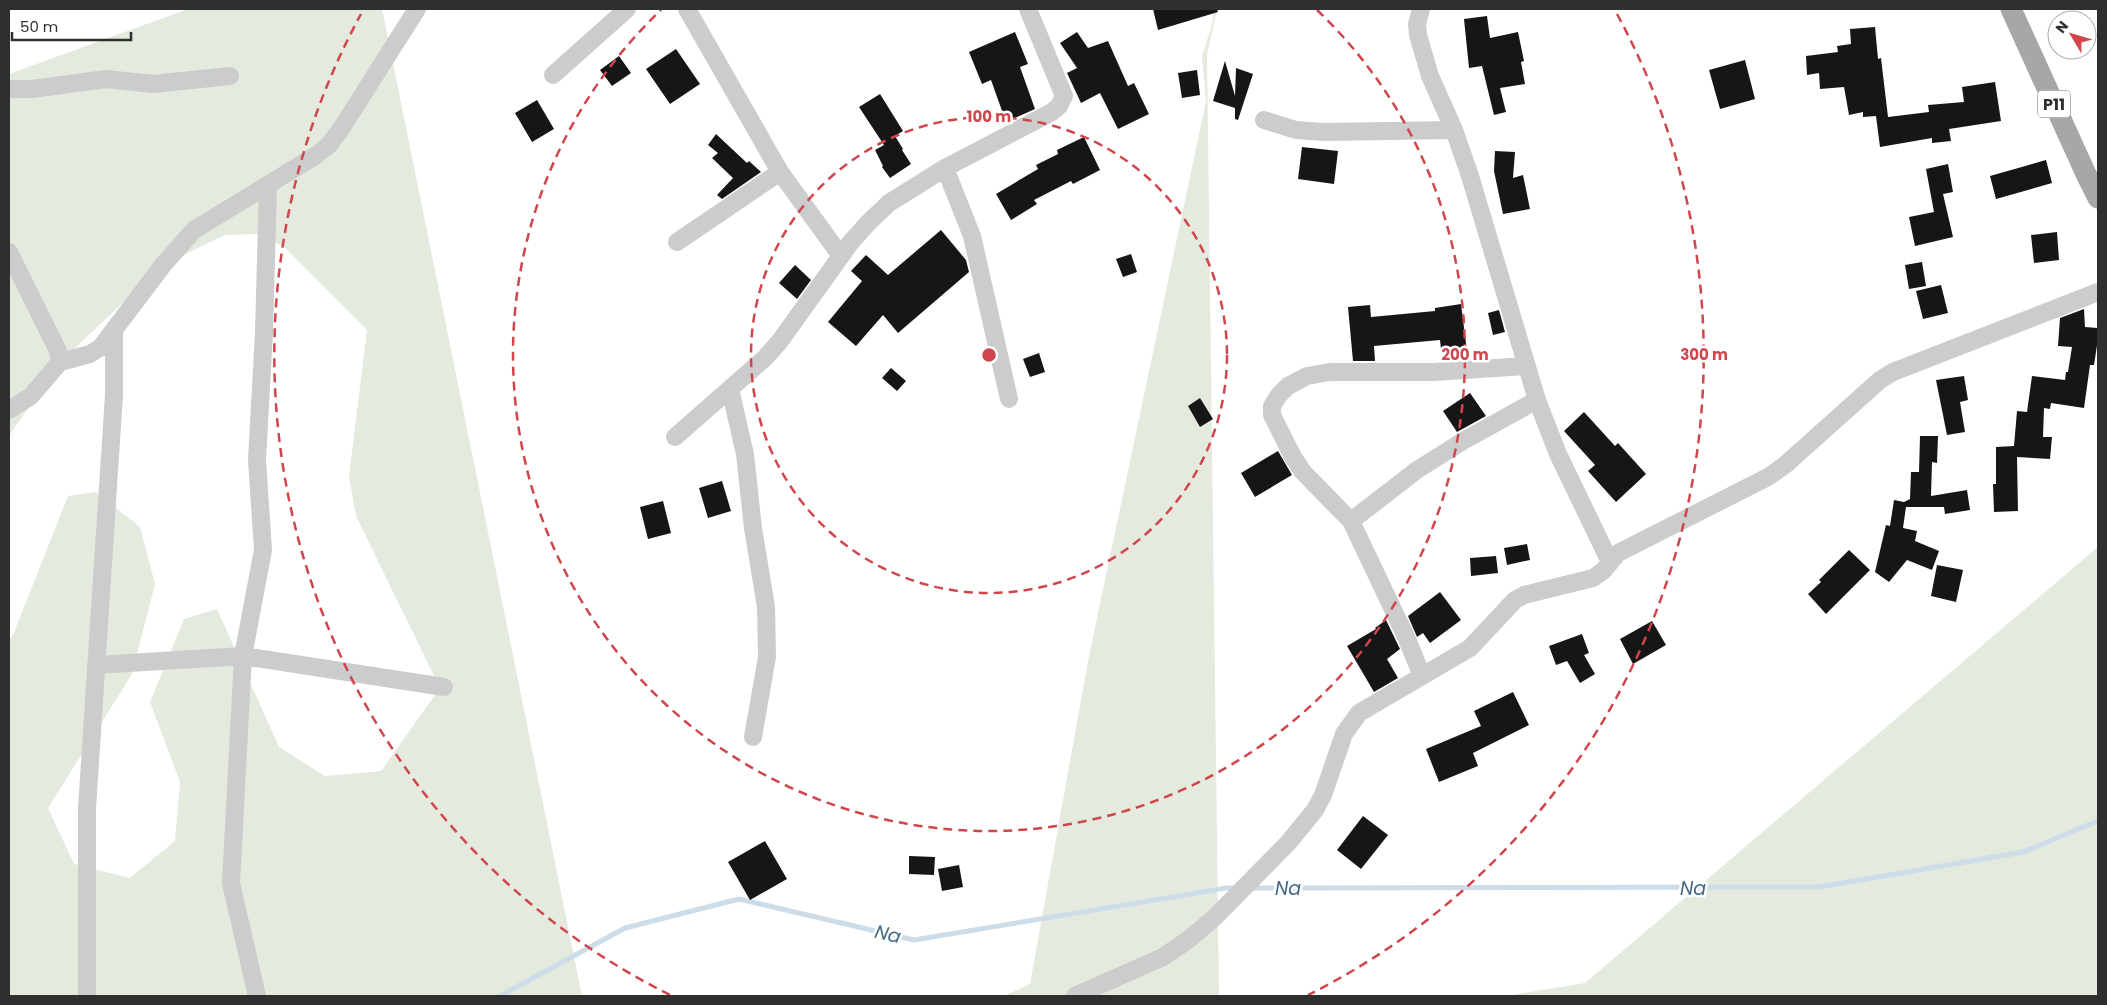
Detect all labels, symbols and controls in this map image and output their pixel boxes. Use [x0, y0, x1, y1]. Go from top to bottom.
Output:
scale bar [12, 10, 131, 42]
north arrow [2047, 10, 2097, 60]
text: 50 m [20, 16, 58, 37]
text: N [2051, 17, 2073, 37]
road number: P11 [2038, 90, 2070, 118]
text: 100 m [967, 106, 1011, 127]
text: 200 m [1441, 344, 1489, 365]
text: 300 m [1680, 344, 1728, 365]
centre of rings [980, 346, 998, 364]
water label: Na [1275, 875, 1301, 902]
water label: Na [1680, 875, 1706, 902]
water label: Na [872, 918, 904, 950]

